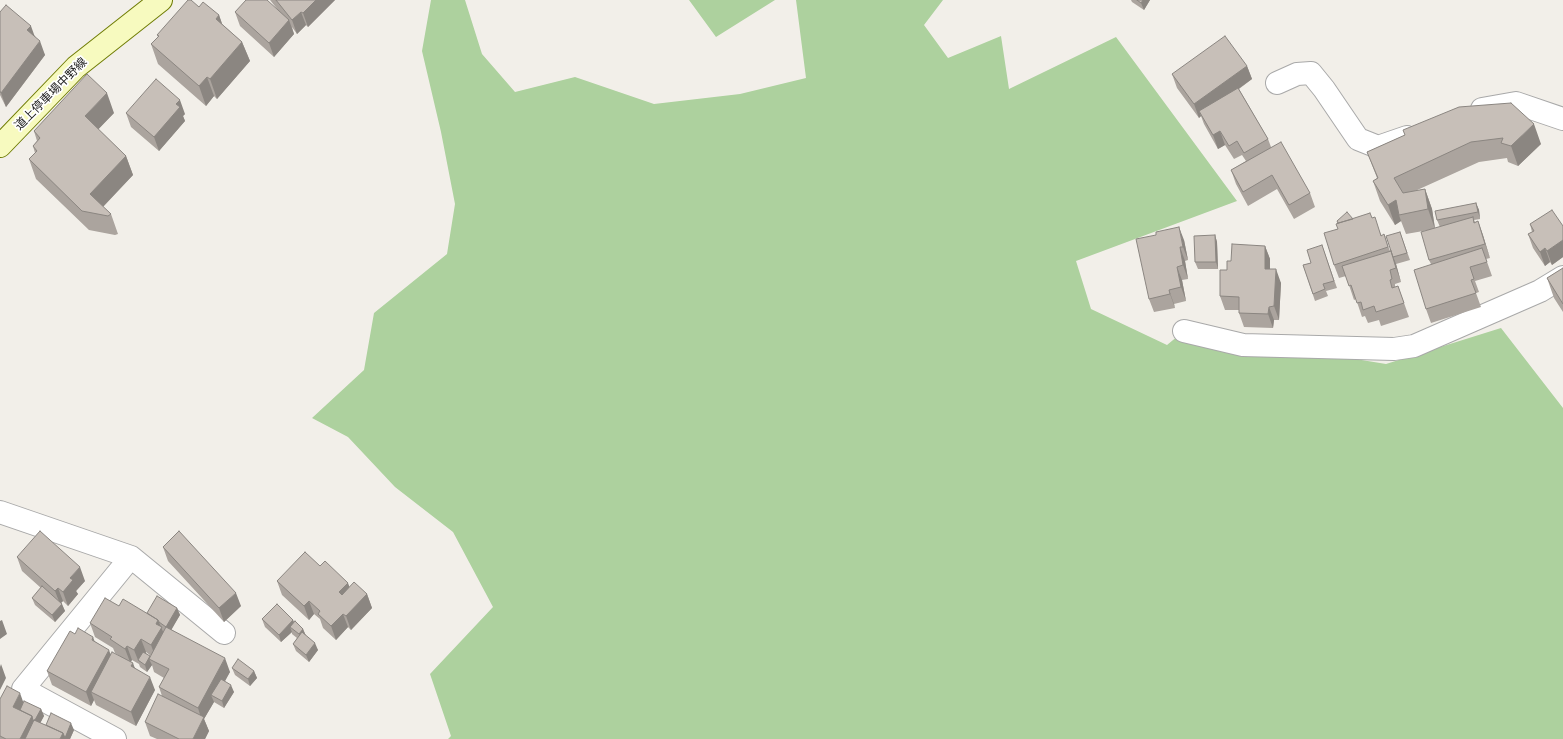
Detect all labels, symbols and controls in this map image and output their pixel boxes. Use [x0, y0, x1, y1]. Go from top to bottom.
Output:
street label: 道上停車場中野線 [12, 55, 90, 133]

